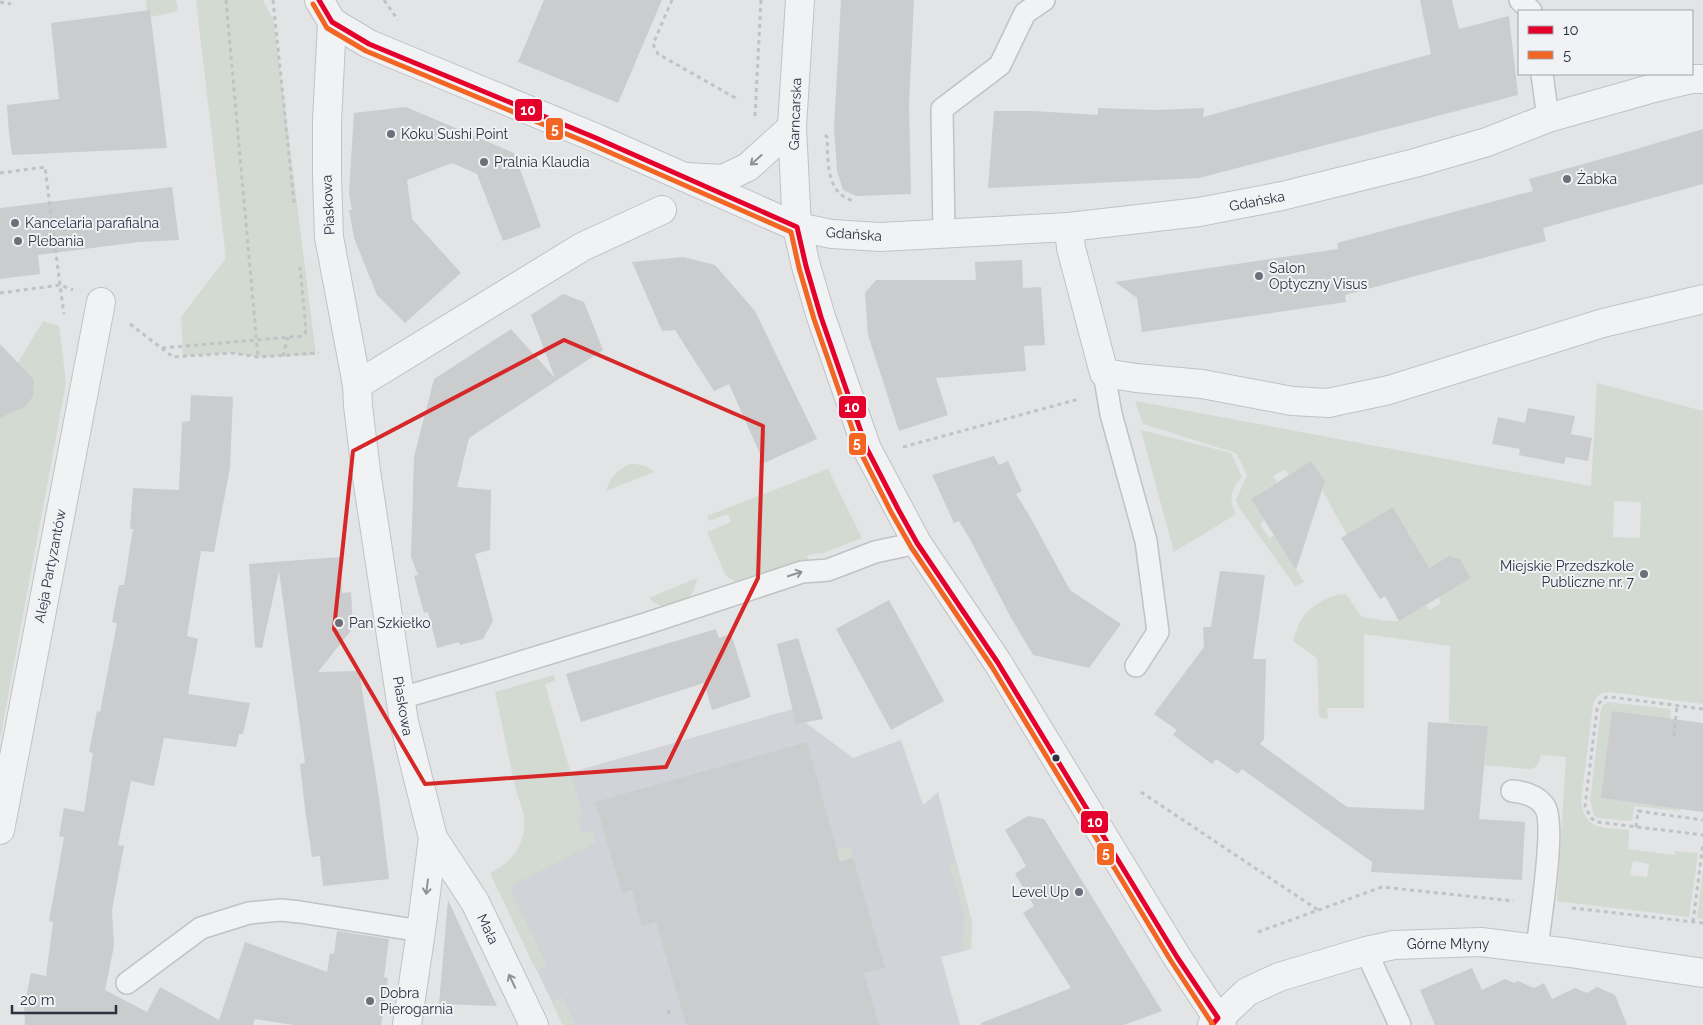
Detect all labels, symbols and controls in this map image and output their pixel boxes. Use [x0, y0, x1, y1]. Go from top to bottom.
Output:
legend [1518, 10, 1693, 75]
text: 10 [1563, 21, 1579, 39]
text: 5 [1563, 46, 1571, 64]
street label: Garncarska [786, 77, 804, 151]
line badge: 10 [514, 98, 543, 122]
text: 10 [520, 102, 536, 118]
line badge: 5 [545, 117, 564, 141]
text: 5 [551, 121, 559, 137]
place label: Koku Sushi Point [401, 126, 509, 142]
marker: Koku Sushi Point [385, 128, 397, 140]
place label: Pralnia Klaudia [494, 154, 590, 170]
one-way arrow [749, 154, 762, 165]
marker: Pralnia Klaudia [478, 156, 490, 168]
place label: Żabka [1577, 169, 1617, 187]
marker: Żabka [1561, 173, 1573, 185]
street label: Piaskowa [318, 175, 338, 235]
street label: Gdańska [1228, 188, 1286, 214]
place label: Kancelaria parafialna [25, 215, 159, 231]
marker: Kancelaria parafialna [9, 217, 21, 229]
street label: Gdańska [825, 224, 883, 244]
place label: Plebania [28, 233, 84, 249]
marker: Plebania [12, 235, 24, 247]
place label: Salon Optyczny Visus [1269, 260, 1368, 292]
marker: Salon Optyczny Visus [1253, 270, 1265, 282]
line badge: 10 [838, 395, 867, 419]
text: 10 [844, 399, 860, 415]
line badge: 5 [848, 432, 867, 456]
text: 5 [853, 435, 861, 451]
street label: Aleja Partyzantów [31, 507, 69, 624]
place label: Miejskie Przedszkole Publiczne nr. 7 [1500, 558, 1635, 590]
marker: Miejskie Przedszkole Publiczne nr. 7 [1638, 568, 1650, 580]
one-way arrow [787, 569, 803, 579]
place label: Pan Szkiełko [349, 615, 431, 631]
marker: Pan Szkiełko [333, 617, 345, 629]
street label: Piaskowa [390, 675, 416, 737]
unlabelled marker [1051, 753, 1061, 763]
line badge: 10 [1080, 810, 1109, 834]
text: 10 [1087, 814, 1103, 830]
line badge: 5 [1096, 842, 1115, 866]
text: 5 [1102, 845, 1110, 861]
one-way arrow [422, 878, 432, 894]
place label: Level Up [1011, 884, 1069, 900]
marker: Level Up [1073, 886, 1085, 898]
street label: Mała [474, 911, 502, 947]
street label: Górne Młyny [1407, 936, 1490, 952]
one-way arrow [507, 974, 516, 989]
scale bar [12, 982, 116, 1014]
place label: Dobra Pierogarnia [380, 985, 453, 1017]
text: 20 m [20, 991, 55, 1009]
marker: Dobra Pierogarnia [364, 995, 376, 1007]

